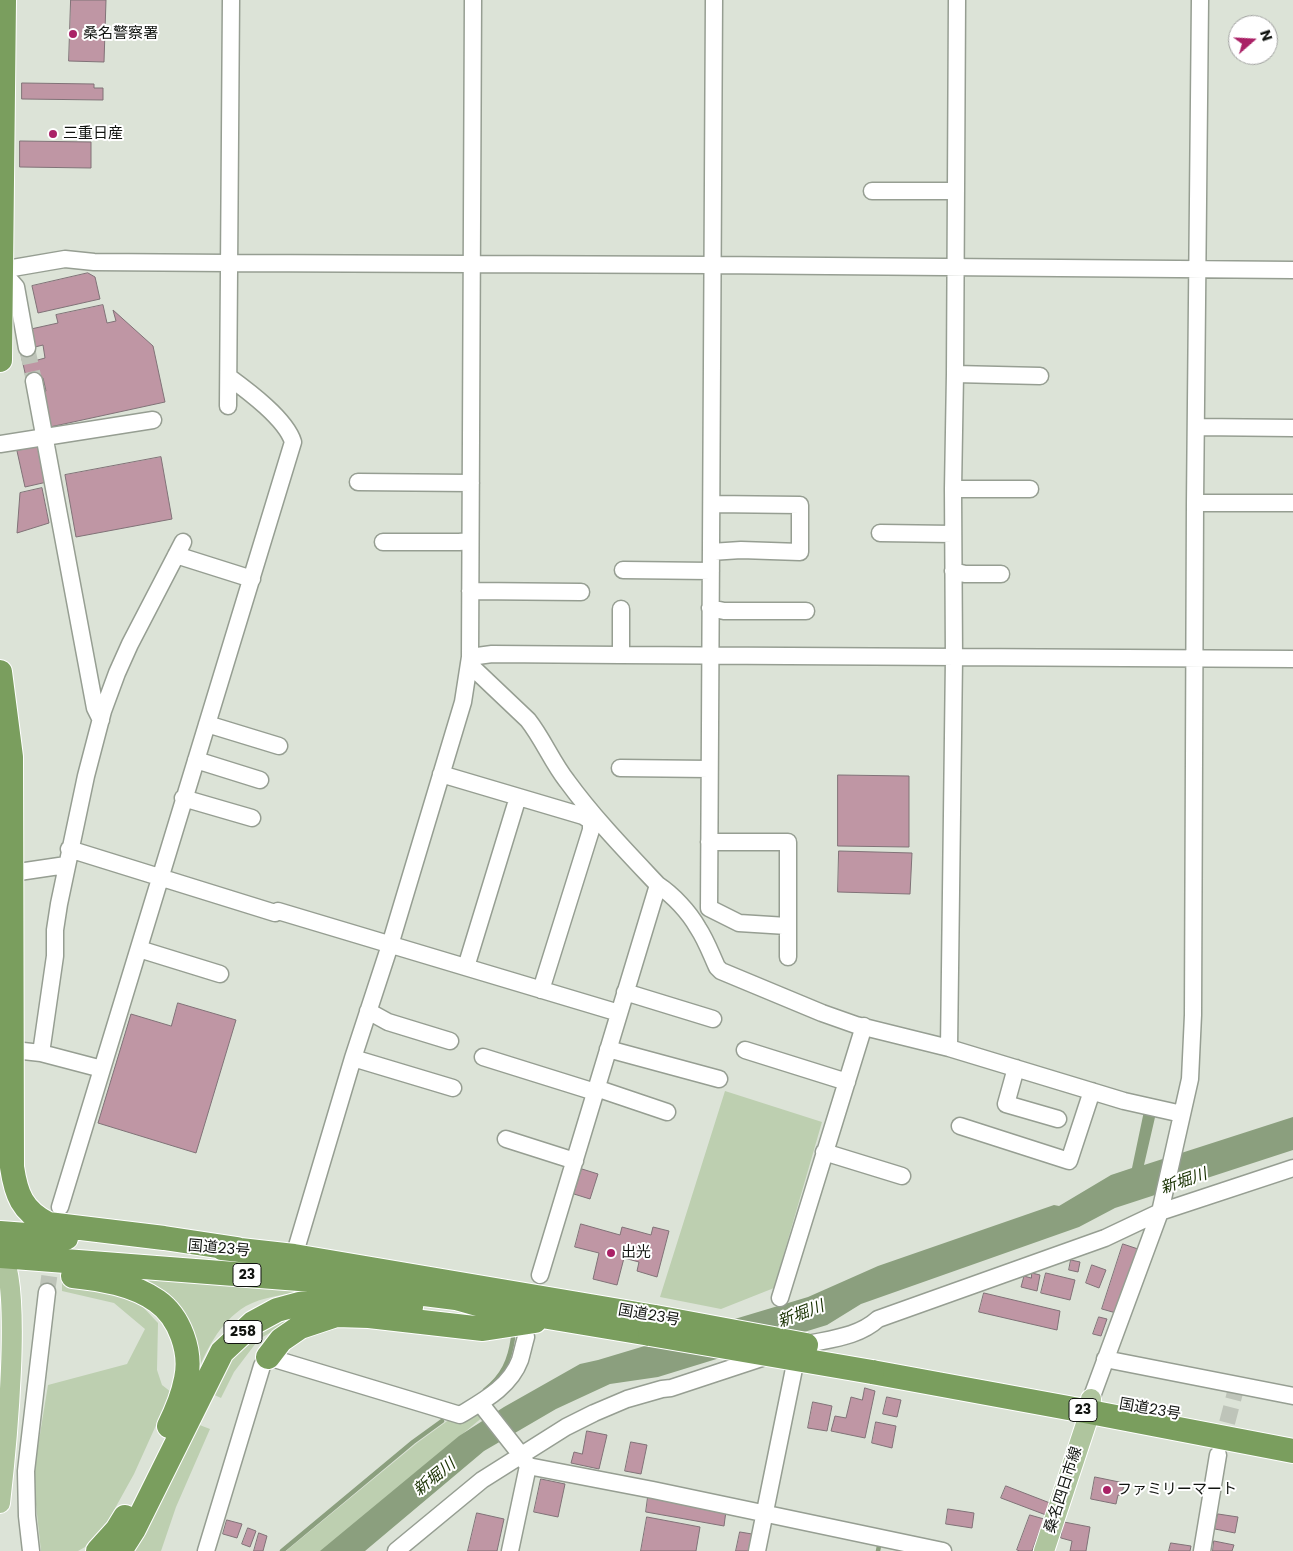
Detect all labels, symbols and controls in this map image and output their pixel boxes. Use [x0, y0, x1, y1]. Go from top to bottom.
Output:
north arrow [1228, 15, 1278, 65]
place label: 桑名警察署 [83, 25, 158, 43]
text: N [1255, 27, 1277, 44]
marker: 桑名警察署 [67, 28, 79, 40]
place label: 三重日産 [63, 125, 123, 143]
marker: 三重日産 [47, 128, 59, 140]
water label: 新堀川 [1158, 1165, 1210, 1199]
street label: 国道23号 [187, 1237, 251, 1261]
place label: 出光 [621, 1244, 651, 1262]
marker: 出光 [605, 1247, 617, 1259]
road number: 23 [233, 1264, 261, 1286]
water label: 新堀川 [775, 1297, 827, 1333]
street label: 国道23号 [617, 1302, 681, 1330]
road number: 258 [224, 1320, 262, 1344]
street label: 国道23号 [1118, 1396, 1182, 1424]
road number: 23 [1069, 1398, 1097, 1422]
street label: 桑名四日市線 [1042, 1444, 1086, 1536]
water label: 新堀川 [410, 1455, 460, 1501]
place label: ファミリーマート [1117, 1481, 1237, 1499]
marker: ファミリーマート [1101, 1484, 1113, 1496]

